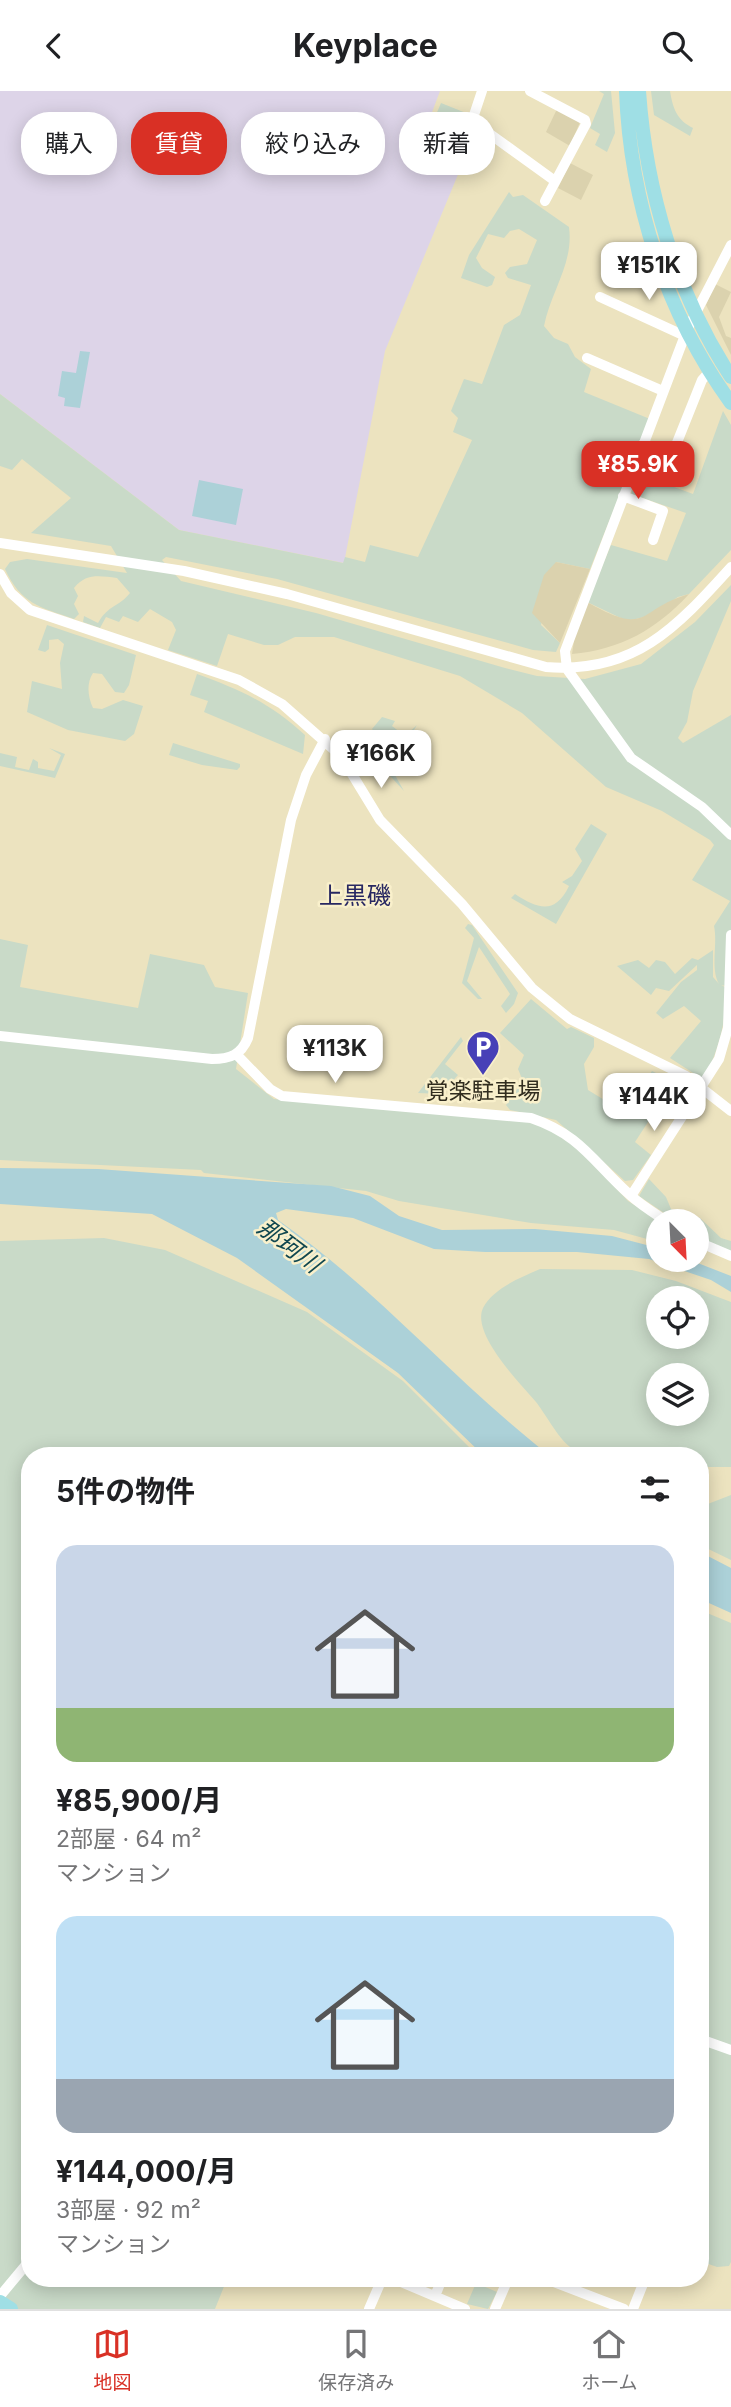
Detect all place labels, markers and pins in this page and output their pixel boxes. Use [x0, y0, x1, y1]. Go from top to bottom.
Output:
pin: ¥151K [600, 243, 698, 302]
pin: ¥85.9K [581, 441, 695, 501]
pin: ¥166K [332, 731, 430, 790]
pin: ¥113K [286, 1025, 384, 1085]
parking icon: 覚楽駐車場 [464, 1028, 502, 1077]
pin: ¥144K [605, 1073, 703, 1133]
place label: 覚楽駐車場 [426, 1077, 541, 1105]

